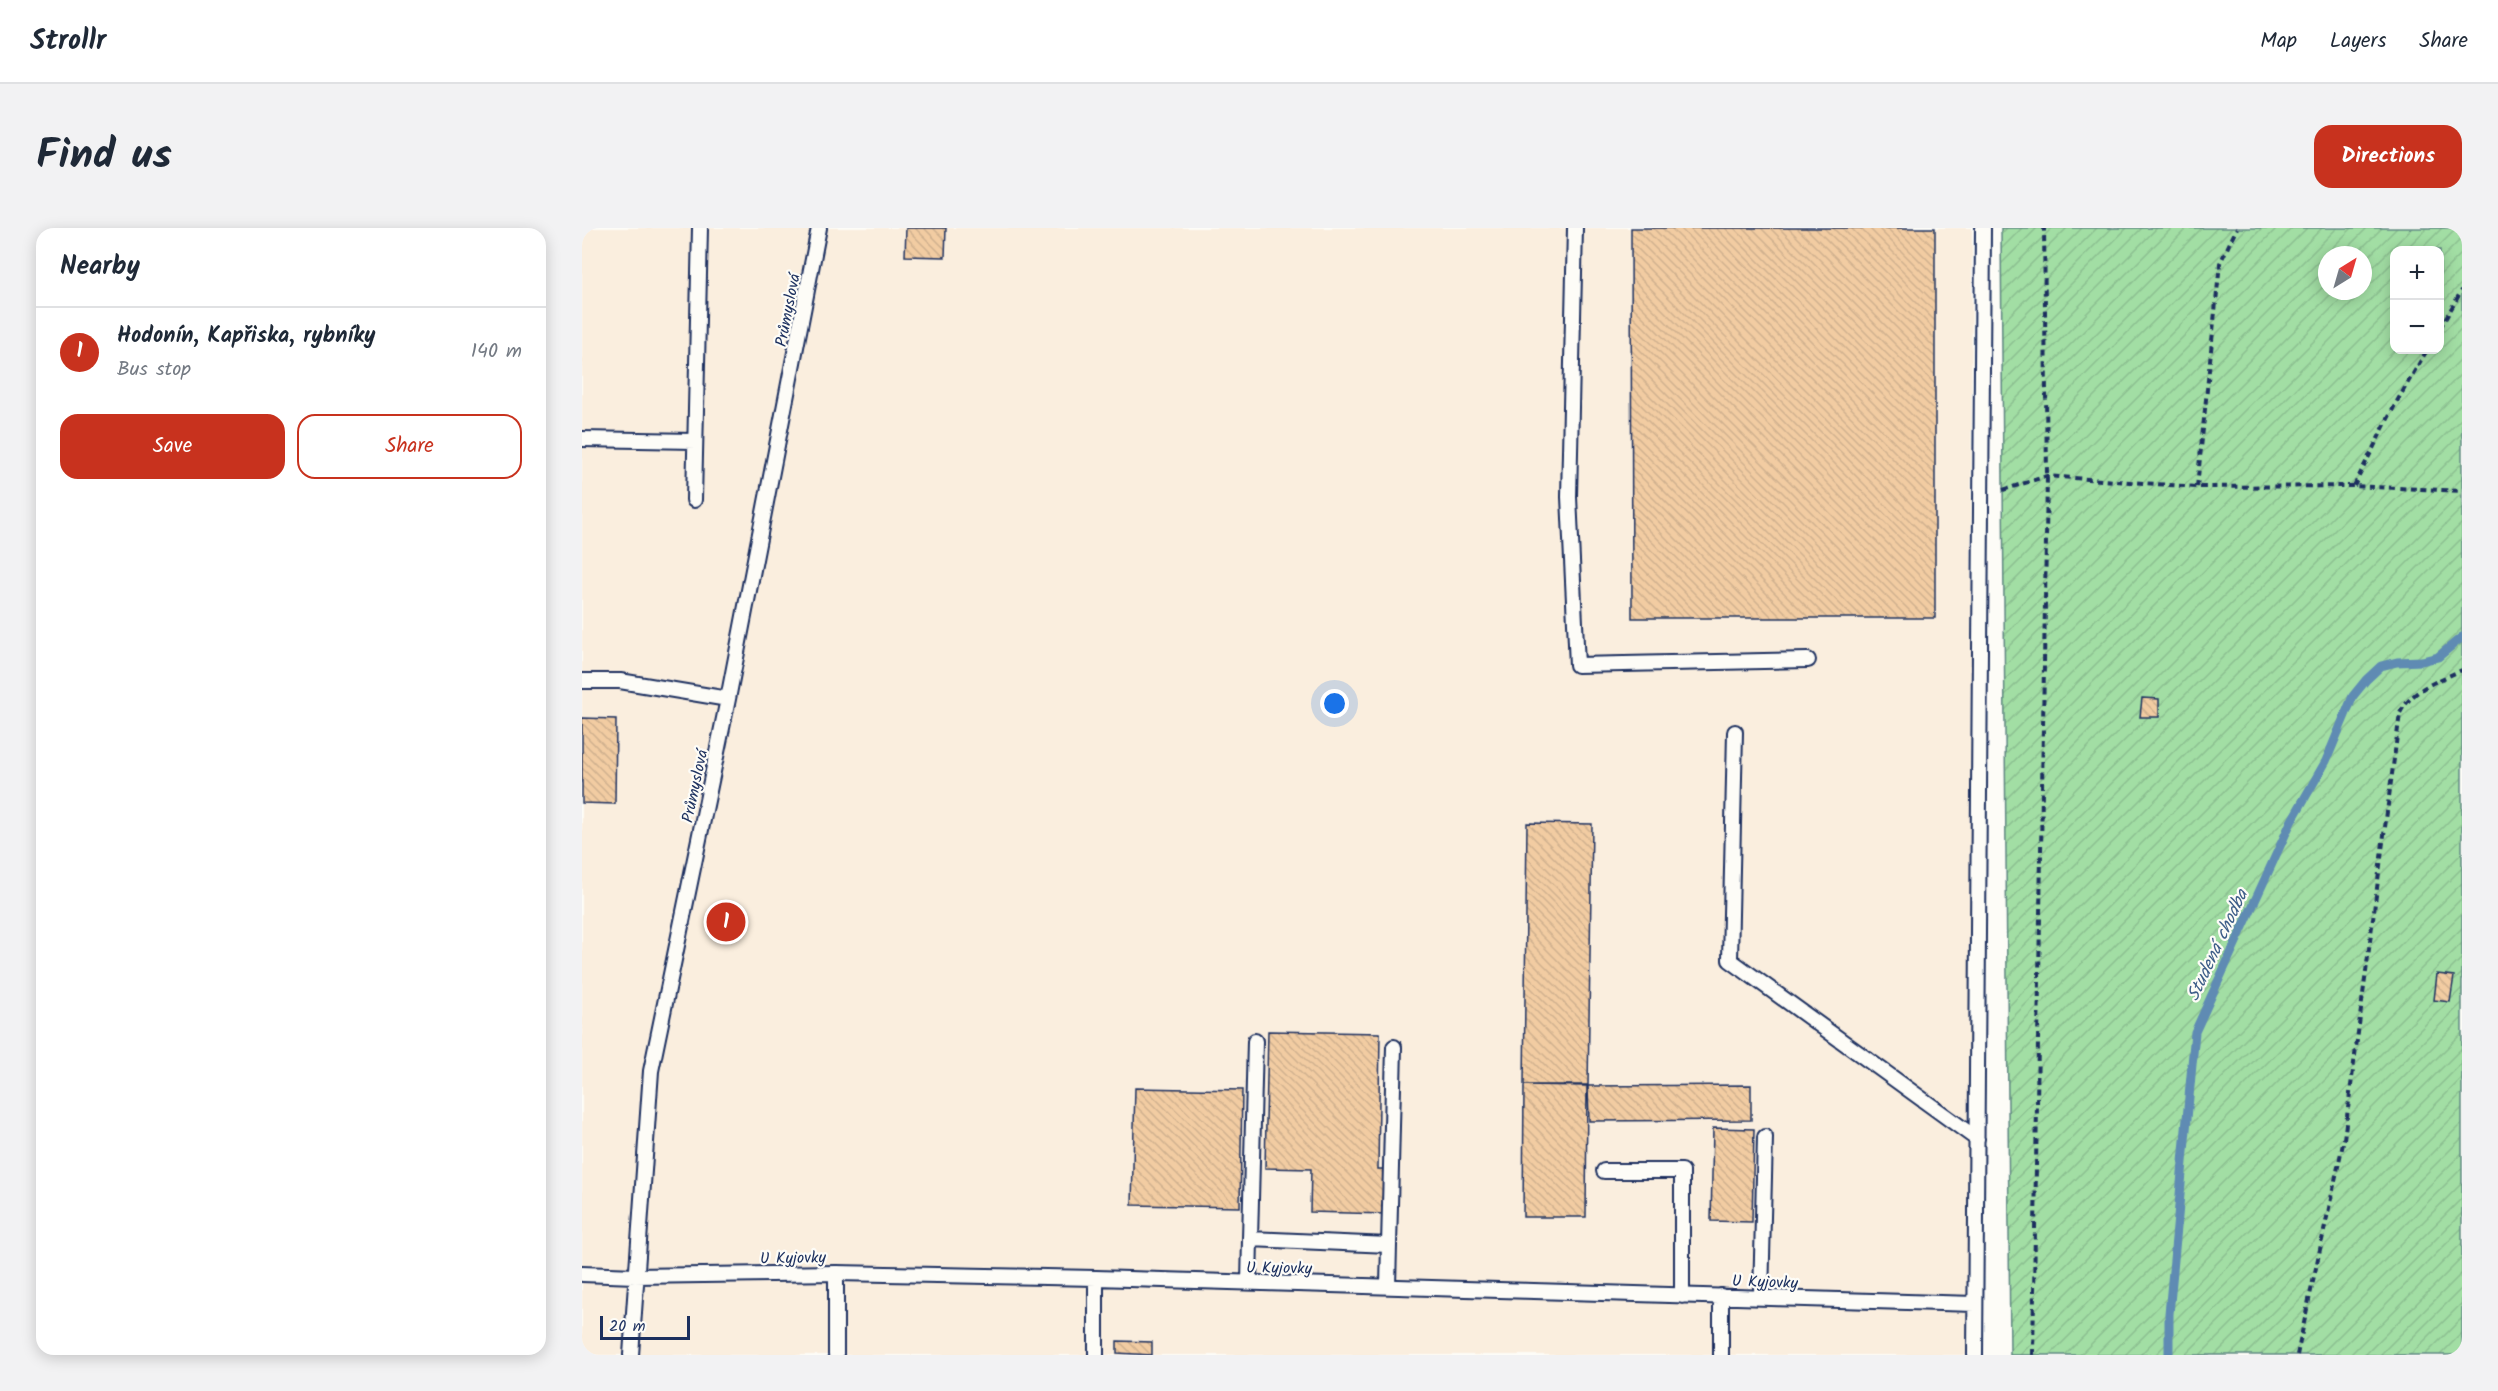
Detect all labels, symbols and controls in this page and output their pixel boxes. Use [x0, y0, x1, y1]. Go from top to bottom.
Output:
text: Strollr [30, 19, 106, 64]
text: Map [2260, 25, 2297, 58]
text: Layers [2330, 25, 2386, 58]
text: Share [2419, 25, 2468, 58]
text: Find us [36, 123, 172, 190]
button: Directions [2314, 125, 2462, 188]
text: Nearby [60, 246, 140, 288]
north arrow [2318, 246, 2372, 300]
map controls [2390, 246, 2444, 354]
button: + [2390, 246, 2444, 300]
street label: Průmyslová [769, 270, 808, 349]
button: − [2390, 300, 2444, 354]
text: Hodonín, Kapřiska, rybníky [117, 319, 375, 354]
text: 1 [76, 336, 83, 368]
text: 140 m [471, 336, 522, 368]
text: Bus stop [117, 354, 191, 386]
button: Save [60, 414, 285, 479]
button: Share [297, 414, 522, 479]
your location [1320, 689, 1349, 718]
street label: Průmyslová [676, 746, 716, 825]
water label: Studená chodba [2180, 884, 2258, 1006]
pin: 1 [706, 900, 746, 944]
street label: U Kyjovky [760, 1245, 827, 1272]
street label: U Kyjovky [1246, 1255, 1313, 1282]
street label: U Kyjovky [1732, 1269, 1799, 1296]
scale bar [600, 1313, 690, 1340]
text: 20 m [609, 1314, 645, 1339]

